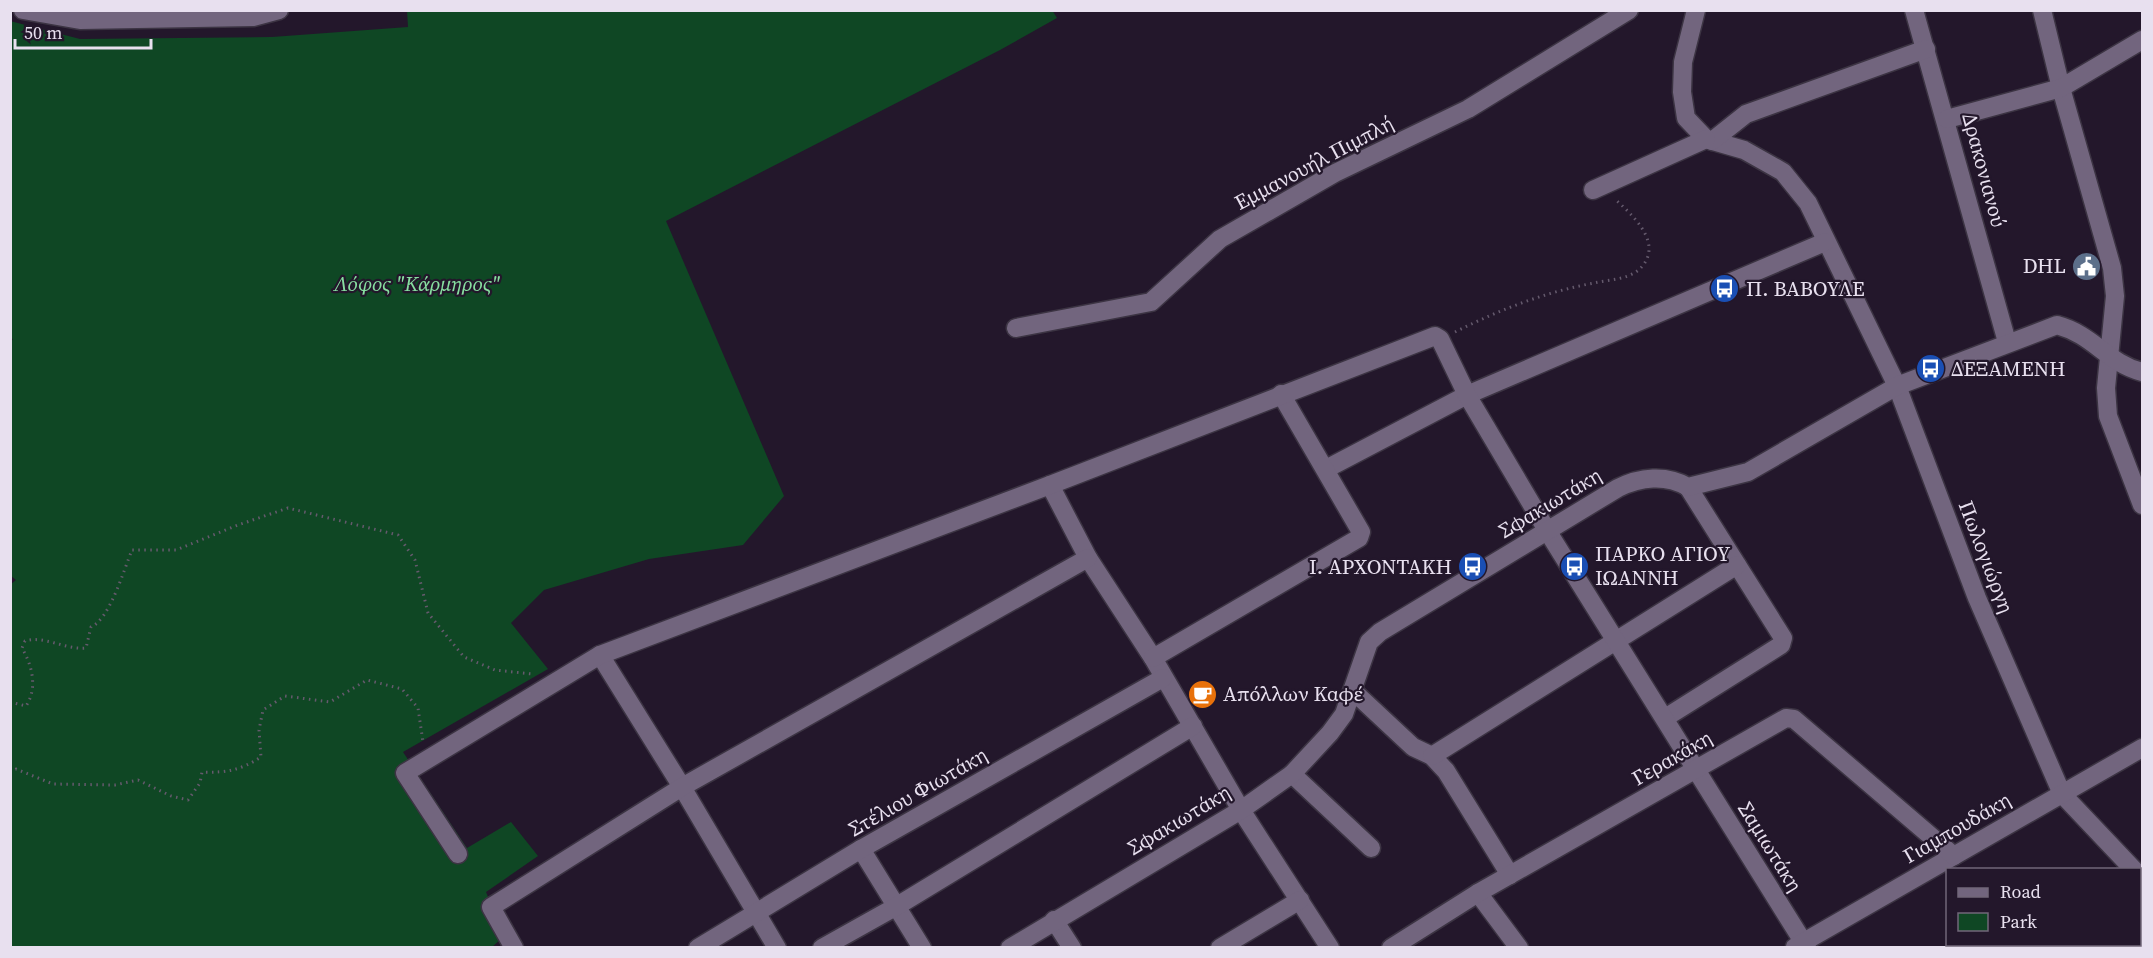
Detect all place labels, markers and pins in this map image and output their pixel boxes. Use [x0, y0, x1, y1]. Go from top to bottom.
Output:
public building icon: DHL [2071, 250, 2103, 282]
place label: DHL [2023, 251, 2066, 280]
bus stop icon: Π. ΒΑΒΟΥΛΕ [1709, 273, 1741, 305]
place label: Π. ΒΑΒΟΥΛΕ [1746, 274, 1865, 303]
bus stop icon: ΔΕΞΑΜΕΝΗ [1914, 353, 1946, 385]
place label: ΔΕΞΑΜΕΝΗ [1951, 354, 2065, 383]
place label: ΠΑΡΚΟ ΑΓΙΟΥ ΙΩΑΝΝΗ [1595, 539, 1731, 592]
bus stop icon: ΠΑΡΚΟ ΑΓΙΟΥ ΙΩΑΝΝΗ [1558, 550, 1590, 582]
bus stop icon: Ι. ΑΡΧΟΝΤΑΚΗ [1457, 551, 1489, 583]
place label: Ι. ΑΡΧΟΝΤΑΚΗ [1309, 552, 1452, 581]
cafe icon: Απόλλων Καφέ [1186, 678, 1218, 710]
place label: Απόλλων Καφέ [1223, 679, 1363, 708]

